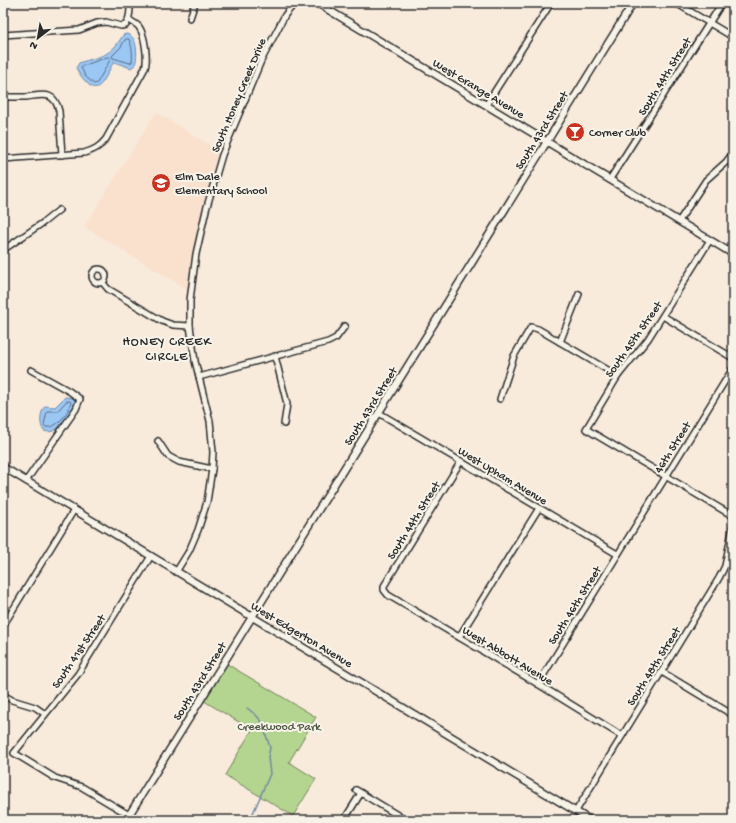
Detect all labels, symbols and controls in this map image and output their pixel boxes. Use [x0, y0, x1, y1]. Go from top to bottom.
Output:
north arrow [18, 18, 58, 58]
street label: South 44th Street [636, 35, 696, 119]
street label: South Honey Creek Drive [209, 36, 271, 155]
text: N [28, 38, 40, 52]
street label: West Grange Avenue [429, 57, 527, 123]
street label: South 43rd Street [513, 88, 573, 173]
bar icon: Corner Club [564, 121, 586, 143]
place label: Corner Club [589, 127, 647, 141]
place label: Elm Dale Elementary School [175, 171, 268, 199]
school or university icon: Elm Dale Elementary School [150, 172, 172, 194]
street label: South 45th Street [603, 298, 667, 381]
district label: HONEY CREEK CIRCLE [122, 335, 212, 365]
street label: South 43rd Street [342, 364, 402, 449]
street label: 46th Street [652, 419, 696, 476]
street label: West Upham Avenue [455, 444, 550, 509]
street label: South 44th Street [385, 479, 445, 563]
street label: South 46th Street [546, 563, 606, 648]
street label: West Edgerton Avenue [248, 600, 355, 672]
street label: South 41st Street [50, 612, 110, 692]
street label: West Abbott Avenue [459, 624, 556, 690]
street label: South 48th Street [625, 624, 685, 709]
street label: South 43rd Street [171, 639, 231, 724]
park label: Creekwood Park [238, 721, 322, 735]

